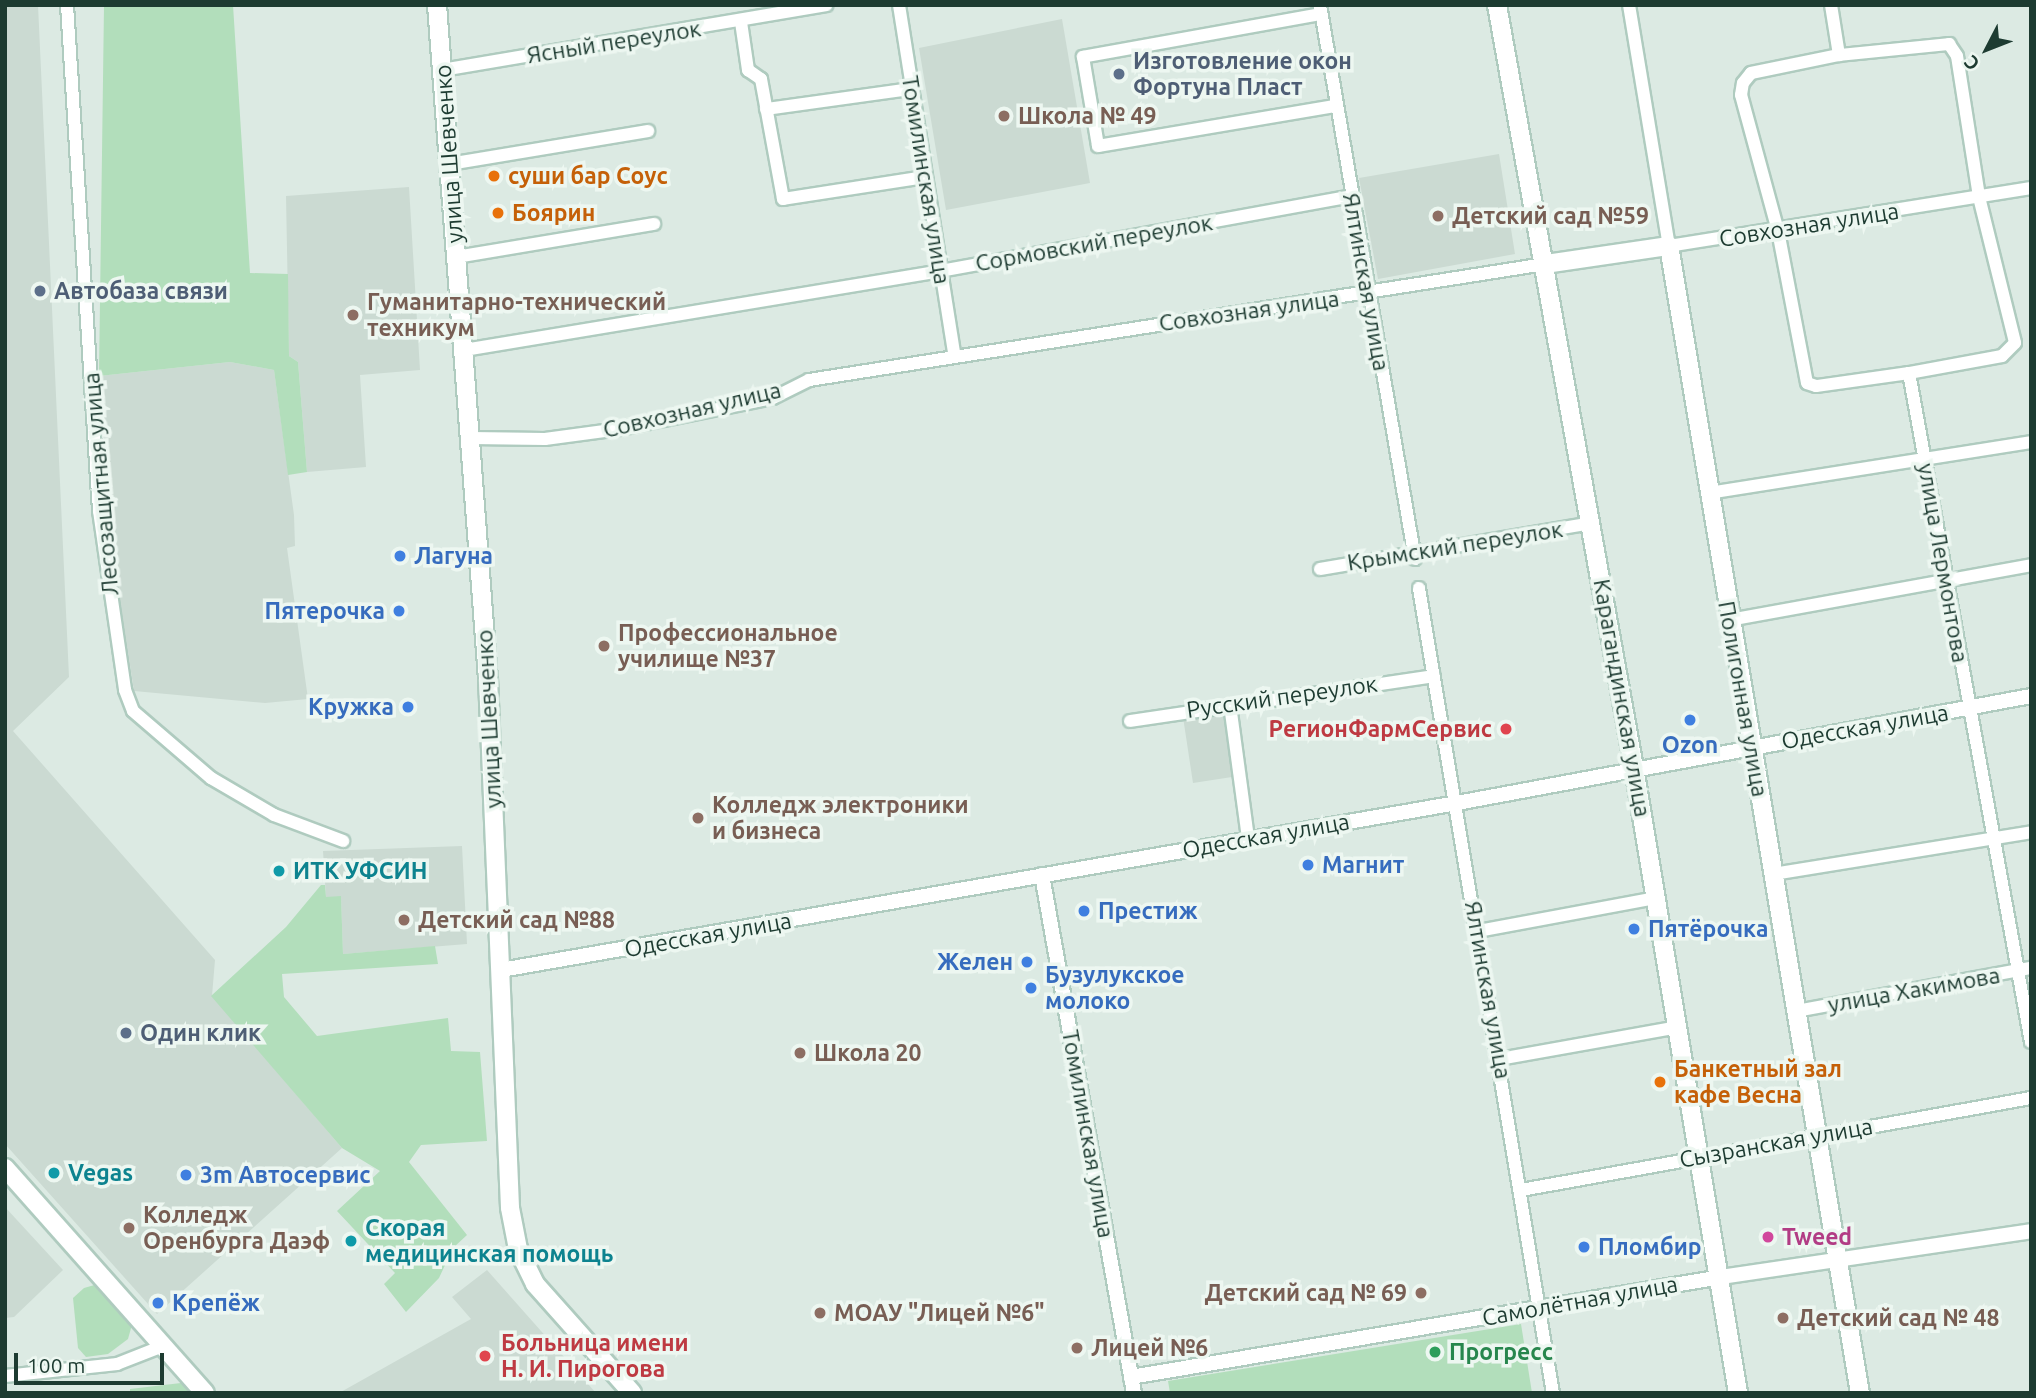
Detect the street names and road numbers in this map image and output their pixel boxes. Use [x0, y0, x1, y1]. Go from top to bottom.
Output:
street label: Ясный переулок [525, 15, 703, 69]
street label: улица Шевченко [429, 64, 469, 244]
street label: Томилинская улица [896, 74, 956, 286]
street label: Ялтинская улица [1337, 191, 1395, 373]
street label: Совхозная улица [1717, 197, 1901, 253]
street label: Сормовский переулок [973, 209, 1215, 277]
street label: Совхозная улица [1157, 285, 1341, 337]
street label: Лесозащитная улица [77, 371, 125, 597]
street label: Совхозная улица [600, 376, 784, 444]
street label: улица Лермонтова [1912, 461, 1974, 665]
street label: Крымский переулок [1345, 515, 1565, 577]
street label: Карагандинская улица [1587, 577, 1657, 819]
street label: Полигонная улица [1712, 599, 1774, 799]
street label: улица Шевченко [471, 629, 507, 809]
street label: Русский переулок [1185, 670, 1379, 724]
street label: Одесская улица [1779, 699, 1951, 755]
street label: Одесская улица [1180, 808, 1352, 864]
street label: Ялтинская улица [1459, 899, 1517, 1081]
street label: Одесская улица [622, 907, 794, 963]
street label: улица Хакимова [1826, 961, 2002, 1019]
street label: Томилинская улица [1056, 1028, 1120, 1240]
street label: Сызранская улица [1677, 1112, 1875, 1174]
street label: Самолётная улица [1480, 1270, 1680, 1332]

